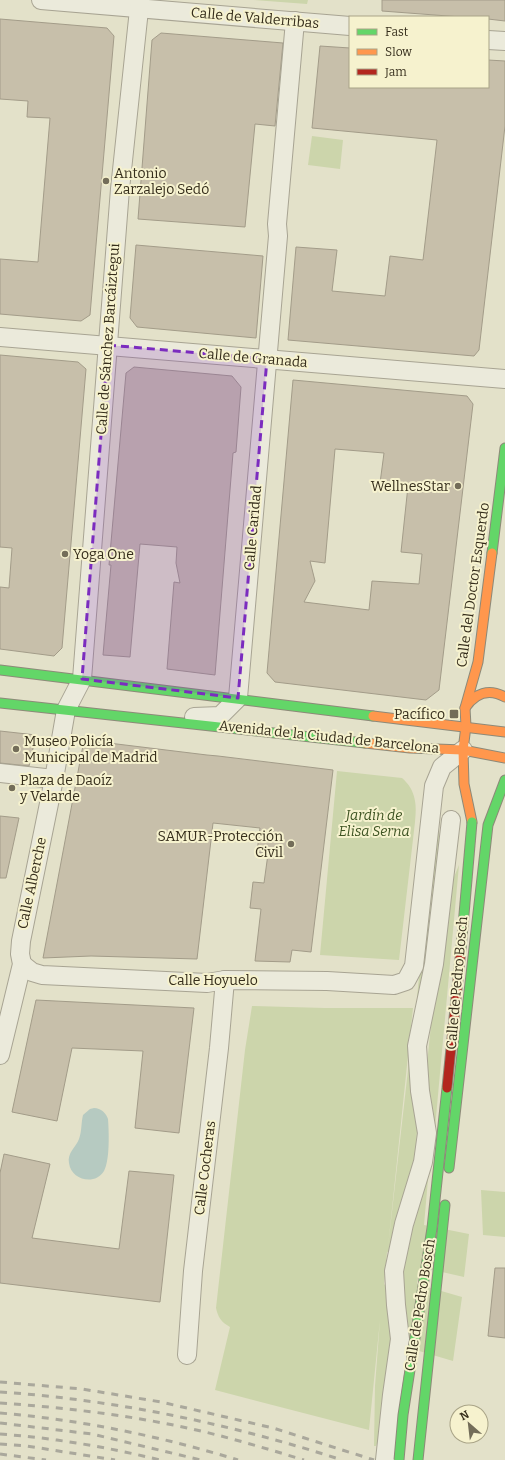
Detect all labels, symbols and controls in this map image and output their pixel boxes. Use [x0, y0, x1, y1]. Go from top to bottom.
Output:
street label: Calle de Valderribas [190, 4, 320, 32]
legend [349, 16, 489, 88]
text: Fast [385, 25, 409, 39]
text: Slow [385, 45, 412, 59]
text: Jam [384, 65, 407, 79]
place label: Antonio Zarzalejo Sedó [114, 165, 209, 198]
marker: Antonio Zarzalejo Sedó [101, 176, 111, 186]
street label: Calle de Sánchez Barcáiztegui [93, 243, 123, 435]
street label: Calle de Granada [198, 345, 309, 371]
place label: WellnesStar [371, 478, 450, 495]
marker: WellnesStar [453, 481, 463, 491]
street label: Calle Caridad [241, 485, 265, 571]
street label: Calle del Doctor Esquerdo [453, 501, 493, 669]
place label: Yoga One [73, 546, 134, 563]
marker: Yoga One [60, 549, 70, 559]
place label: Pacífico [394, 706, 445, 723]
marker: Pacífico [448, 708, 460, 720]
street label: Avenida de la Ciudad de Barcelona [218, 717, 440, 757]
place label: Museo Policía Municipal de Madrid [24, 733, 158, 766]
marker: Museo Policía Municipal de Madrid [11, 744, 21, 754]
place label: Plaza de Daoíz y Velarde [19, 772, 112, 805]
marker: Plaza de Daoíz y Velarde [7, 783, 17, 793]
park label: Jardín de Elisa Serna [338, 807, 410, 840]
place label: SAMUR-Protección Civil [158, 828, 283, 861]
street label: Calle Alberche [14, 835, 50, 931]
marker: SAMUR-Protección Civil [286, 839, 296, 849]
street label: Calle de Pedro Bosch [443, 915, 471, 1050]
street label: Calle Hoyuelo [168, 972, 258, 989]
street label: Calle Cocheras [191, 1120, 219, 1216]
street label: Calle de Pedro Bosch [401, 1237, 439, 1372]
north arrow [449, 1404, 489, 1444]
text: N [458, 1408, 472, 1423]

